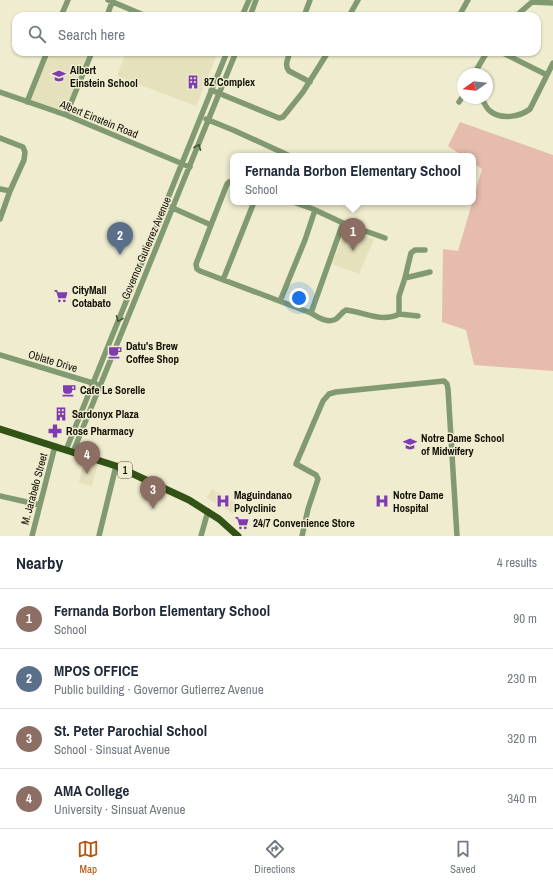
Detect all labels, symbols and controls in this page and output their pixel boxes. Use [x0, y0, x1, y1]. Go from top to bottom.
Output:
search box [12, 12, 541, 56]
icon: search [26, 23, 48, 45]
text: Search here [58, 24, 125, 45]
place label: Albert Einstein School [70, 63, 138, 90]
school or university icon: Albert Einstein School [51, 68, 67, 84]
north arrow [457, 68, 493, 104]
building icon: 8Z Complex [185, 74, 201, 90]
place label: 8Z Complex [204, 75, 255, 89]
street label: Albert Einstein Road [57, 97, 140, 141]
one-way arrow [194, 143, 202, 150]
popup [230, 153, 476, 205]
text: Fernanda Borbon Elementary School [245, 160, 461, 181]
text: School [245, 181, 278, 198]
street label: Governor Gutierrez Avenue [118, 195, 174, 301]
pin: 1 [340, 218, 366, 251]
pin: 2 [107, 222, 133, 255]
place label: CityMall Cotabato [72, 283, 112, 310]
supermarket icon: CityMall Cotabato [53, 288, 69, 304]
your location [289, 288, 309, 308]
one-way arrow [116, 316, 124, 323]
place label: Datu's Brew Coffee Shop [126, 339, 180, 366]
cafe icon: Datu's Brew Coffee Shop [107, 344, 123, 360]
street label: Oblate Drive [27, 347, 79, 375]
cafe icon: Cafe Le Sorelle [61, 382, 77, 398]
place label: Cafe Le Sorelle [80, 383, 145, 397]
building icon: Sardonyx Plaza [53, 406, 69, 422]
place label: Sardonyx Plaza [72, 407, 139, 421]
pharmacy icon: Rose Pharmacy [47, 423, 63, 439]
place label: Rose Pharmacy [66, 424, 134, 438]
place label: Notre Dame School of Midwifery [421, 431, 504, 458]
school or university icon: Notre Dame School of Midwifery [402, 436, 418, 452]
pin: 4 [74, 441, 100, 474]
street label: M. Jarabelo Street [18, 451, 50, 526]
road number: 1 [118, 462, 132, 478]
pin: 3 [140, 476, 166, 509]
place label: Maguindanao Polyclinic [234, 488, 293, 515]
place label: Notre Dame Hospital [393, 488, 444, 515]
hospital icon: Maguindanao Polyclinic [215, 493, 231, 509]
hospital icon: Notre Dame Hospital [374, 493, 390, 509]
supermarket icon: 24/7 Convenience Store [234, 515, 250, 531]
place label: 24/7 Convenience Store [253, 516, 355, 530]
text: Nearby [16, 551, 63, 574]
text: 4 results [497, 554, 537, 571]
text: Fernanda Borbon Elementary School [54, 600, 270, 621]
text: 1 [26, 610, 32, 627]
text: 90 m [513, 610, 537, 627]
text: School [54, 621, 87, 638]
text: MPOS OFFICE [54, 660, 139, 681]
text: 2 [26, 670, 32, 687]
text: 230 m [507, 670, 537, 687]
text: Public building · Governor Gutierrez Avenue [54, 681, 264, 698]
text: St. Peter Parochial School [54, 720, 207, 741]
text: 3 [26, 730, 32, 747]
text: 320 m [507, 730, 537, 747]
text: School · Sinsuat Avenue [54, 741, 170, 758]
text: AMA College [54, 780, 129, 801]
text: 4 [26, 790, 32, 807]
text: 340 m [507, 790, 537, 807]
text: University · Sinsuat Avenue [54, 801, 185, 818]
tab: Map [77, 838, 99, 876]
tab: Directions [254, 838, 295, 876]
tab: Saved [450, 838, 476, 876]

